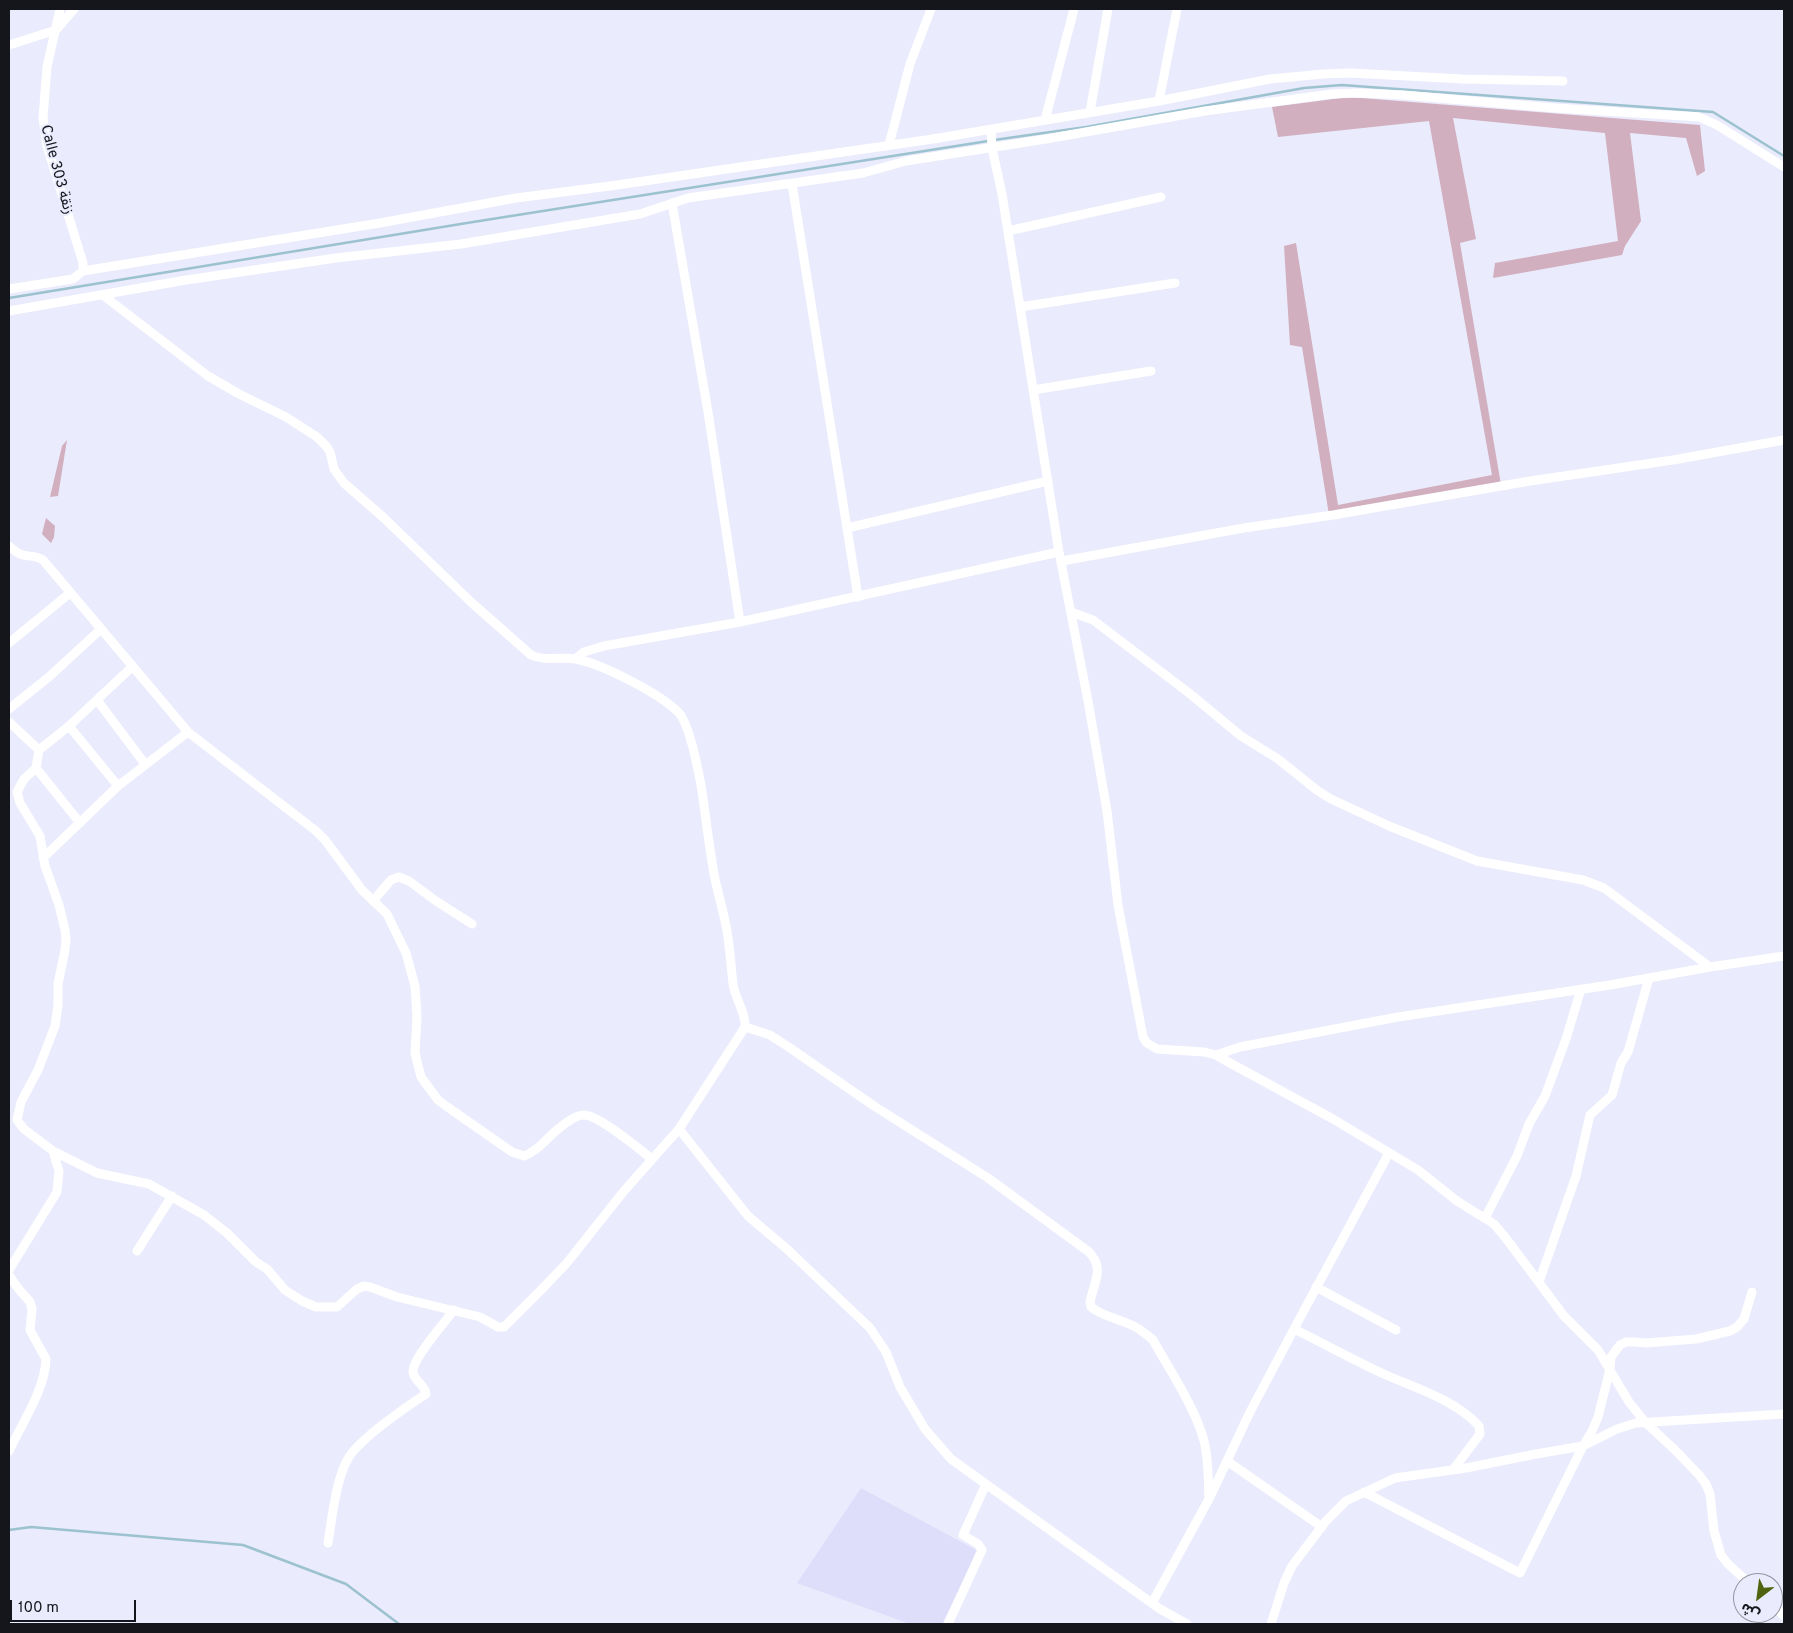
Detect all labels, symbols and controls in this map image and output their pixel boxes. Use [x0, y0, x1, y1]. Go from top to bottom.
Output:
street label: Calle 303 زنقة [35, 123, 77, 217]
north arrow [1733, 1573, 1783, 1623]
scale bar [12, 1590, 139, 1622]
text: ش [1738, 1598, 1763, 1623]
text: 100 m [18, 1599, 59, 1618]

